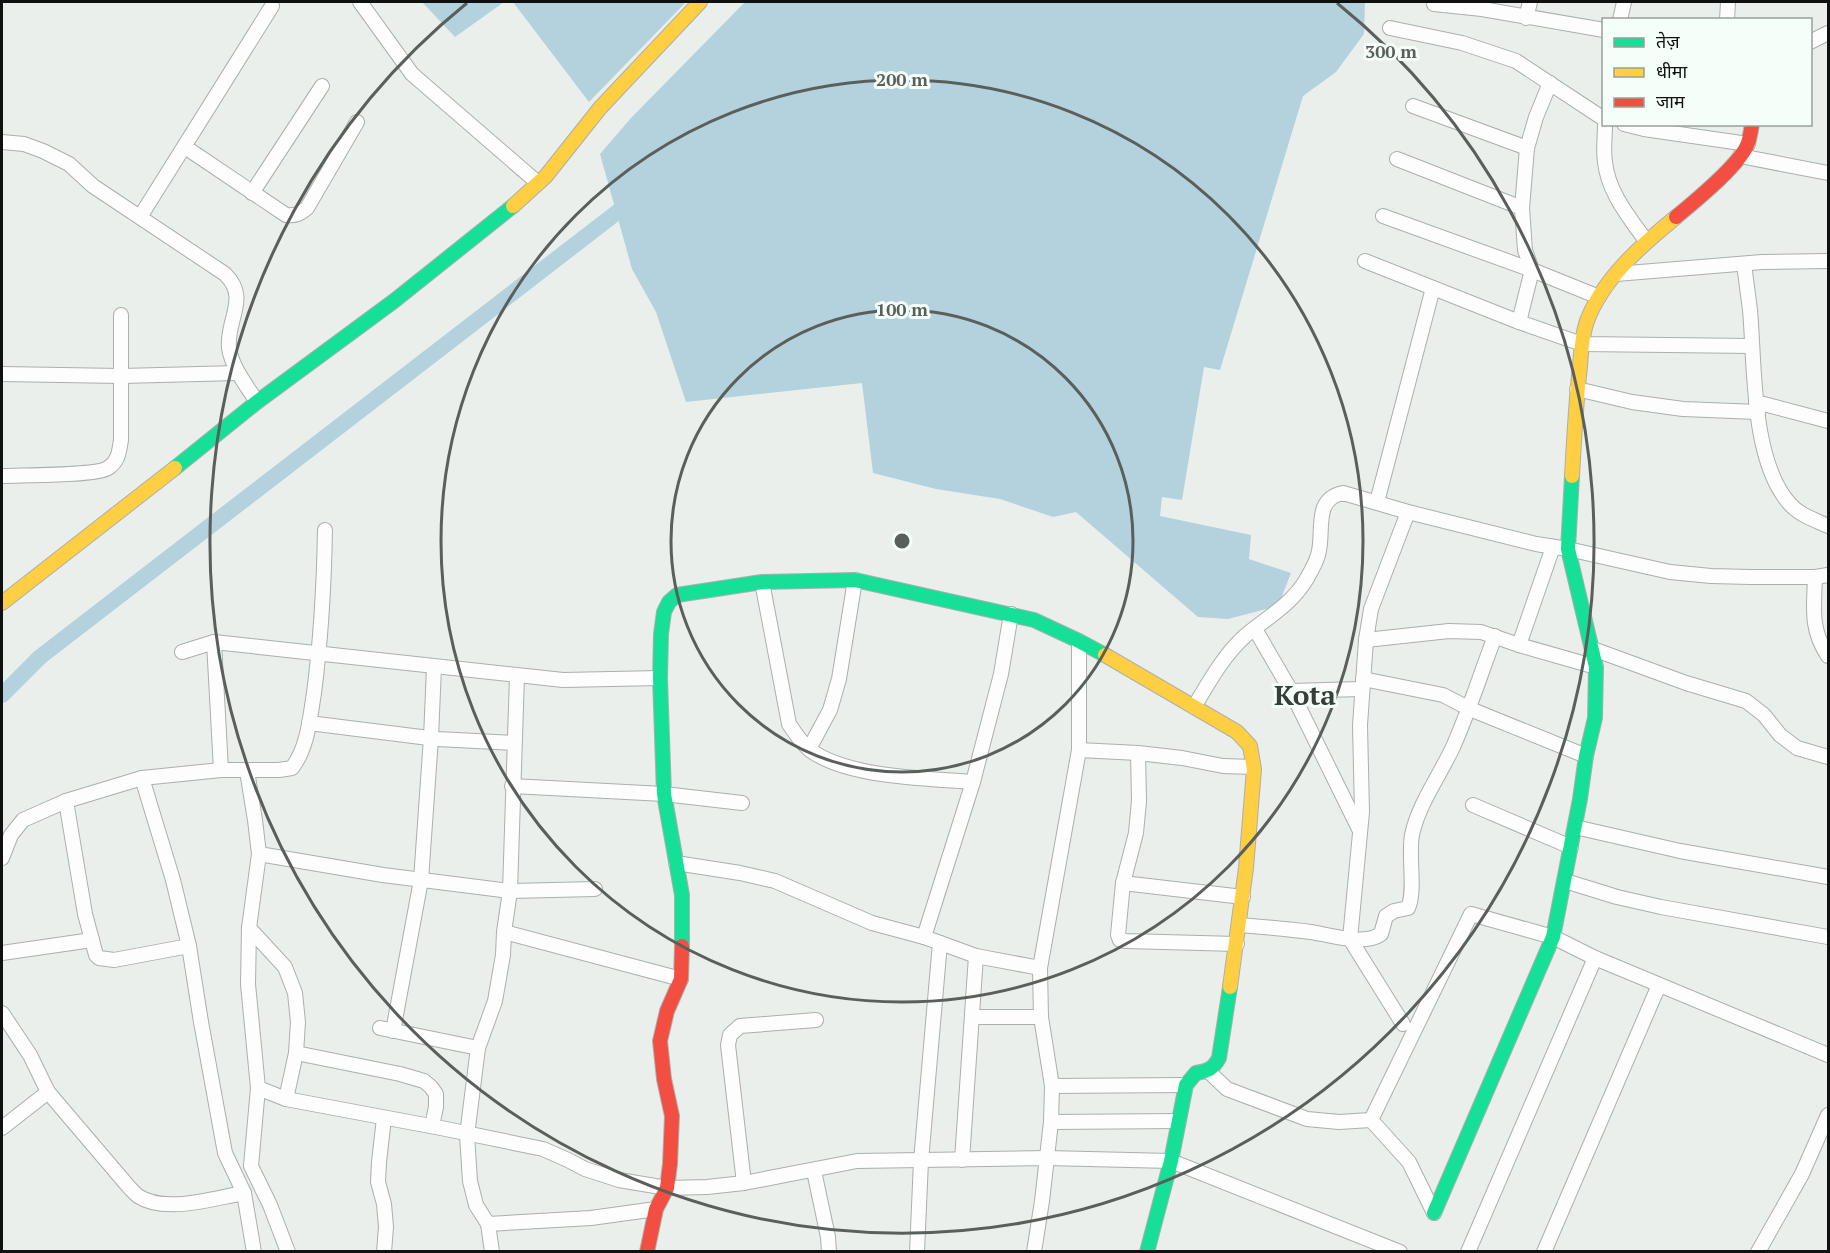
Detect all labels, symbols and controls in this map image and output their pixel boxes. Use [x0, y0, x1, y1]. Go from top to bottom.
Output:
legend [1602, 18, 1812, 126]
text: तेज़ [1656, 29, 1680, 53]
text: 300 m [1365, 39, 1417, 63]
text: धीमा [1656, 59, 1687, 83]
text: 200 m [876, 67, 928, 91]
text: जाम [1656, 89, 1686, 113]
text: 100 m [876, 297, 928, 321]
centre of rings [892, 531, 912, 551]
district label: Kota [1274, 676, 1336, 713]

